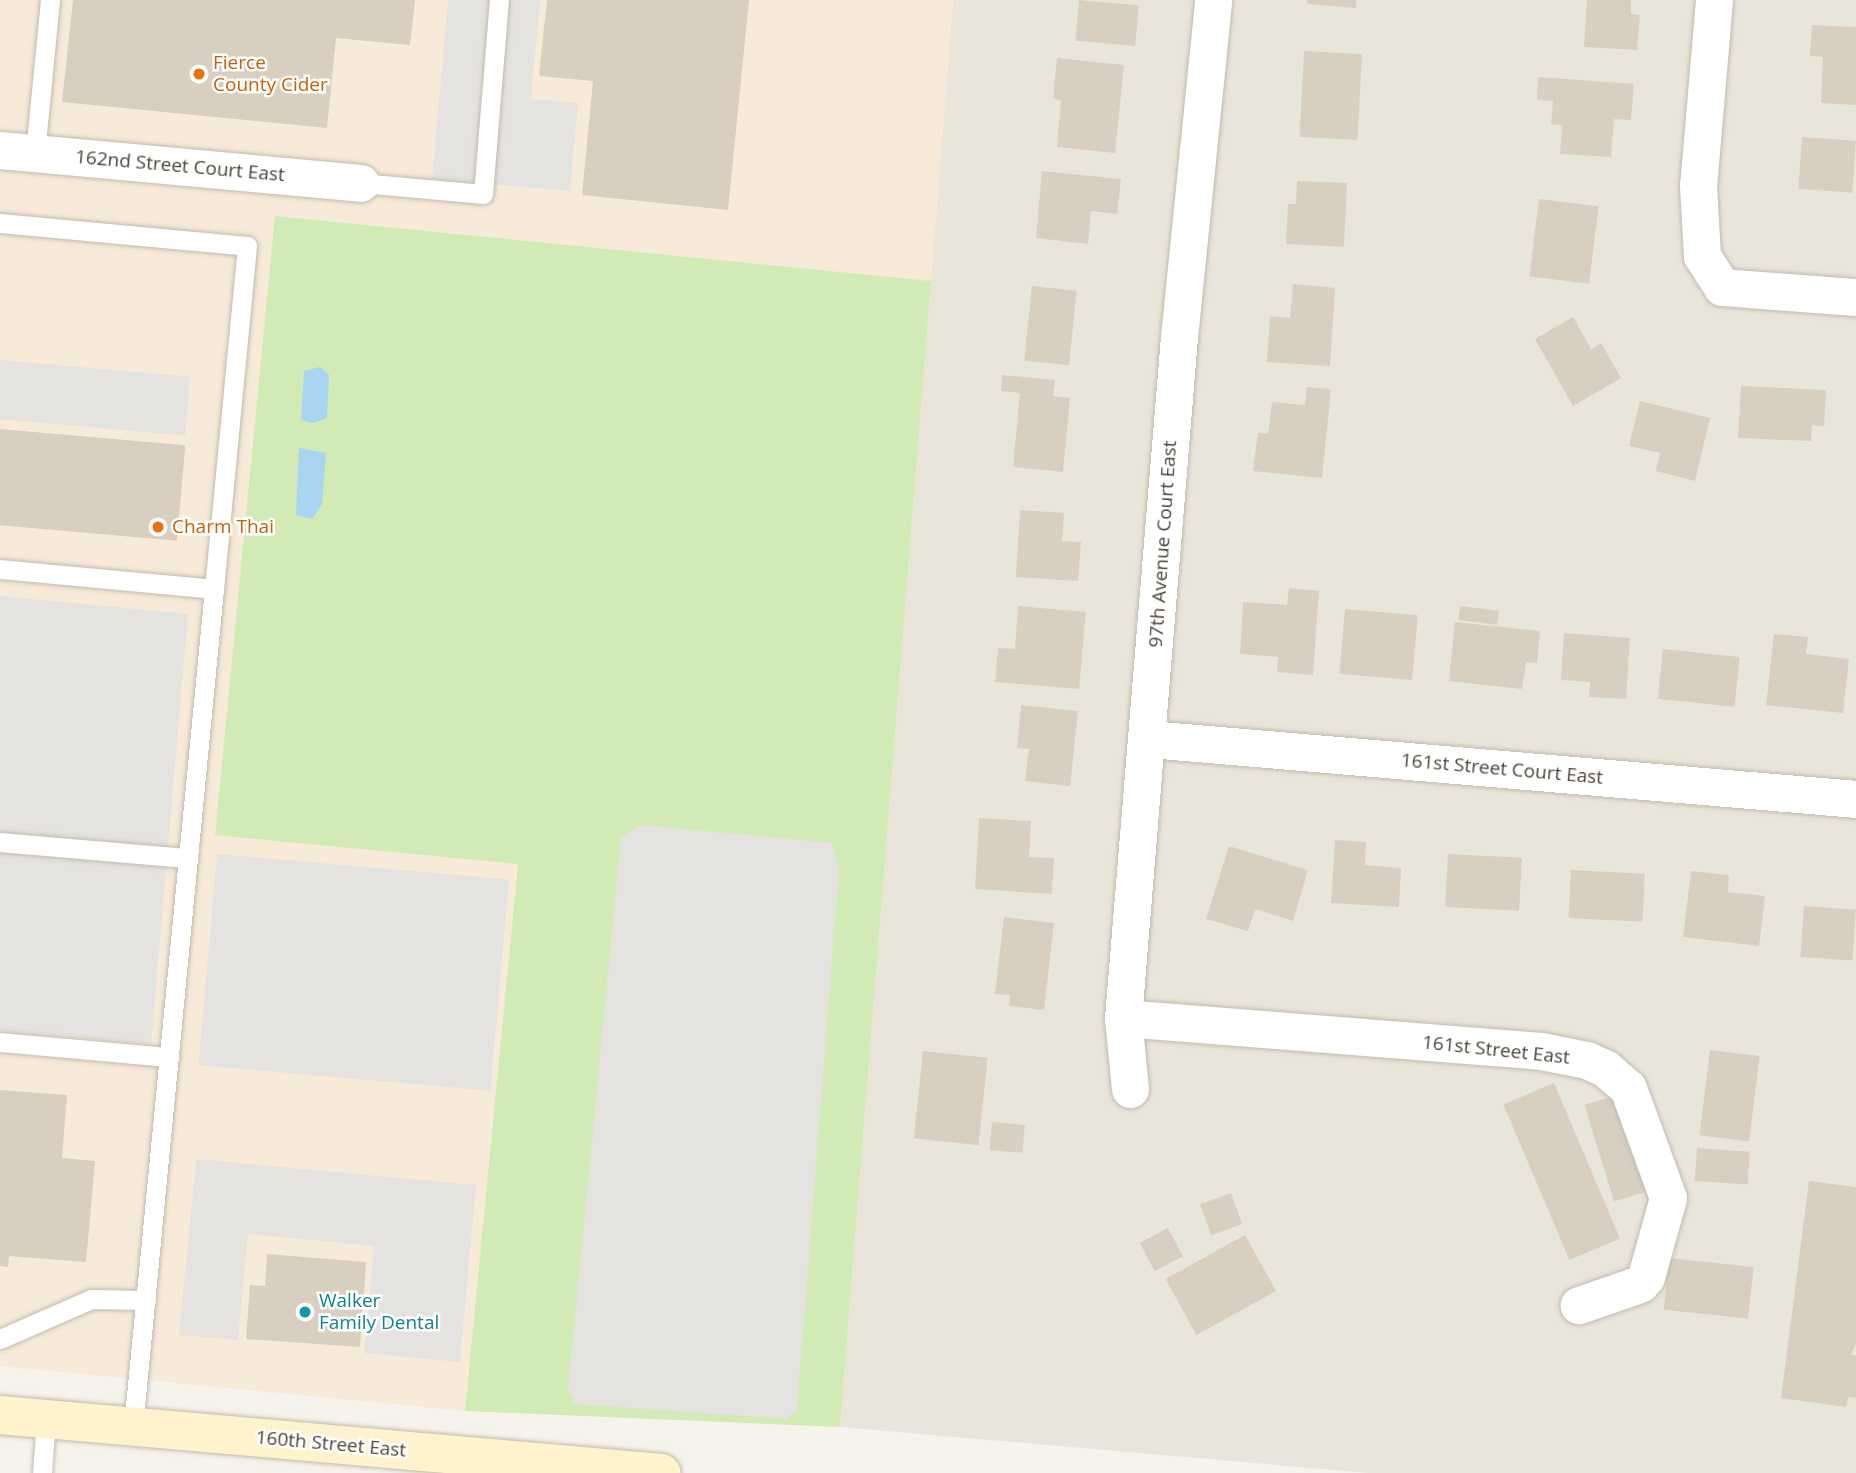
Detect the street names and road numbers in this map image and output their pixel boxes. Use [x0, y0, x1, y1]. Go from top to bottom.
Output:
street label: 162nd Street Court East [74, 145, 286, 187]
street label: 97th Avenue Court East [1144, 440, 1182, 648]
street label: 161st Street Court East [1400, 749, 1604, 789]
street label: 161st Street East [1421, 1031, 1571, 1069]
street label: 160th Street East [255, 1426, 407, 1462]

